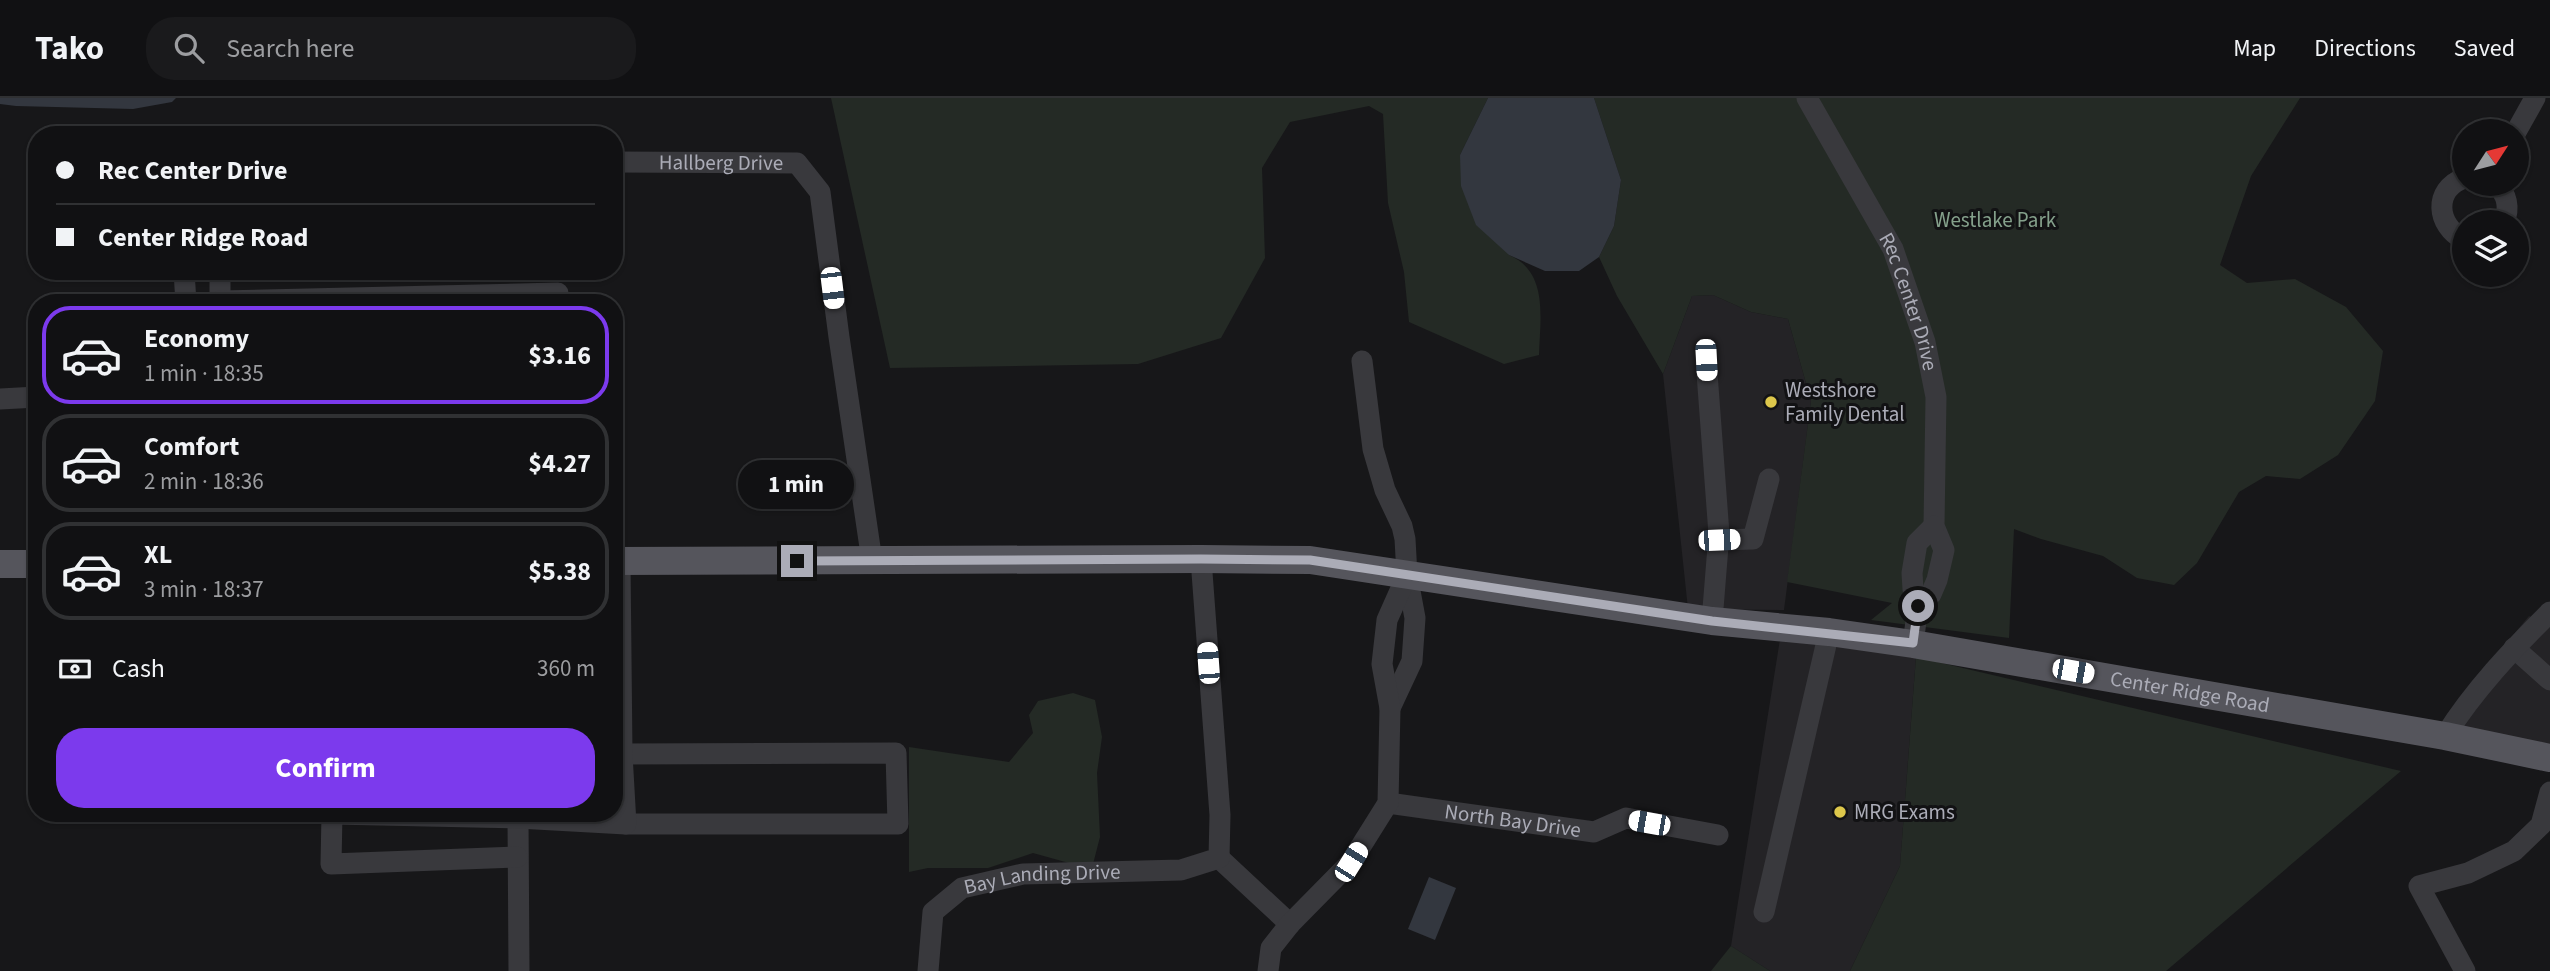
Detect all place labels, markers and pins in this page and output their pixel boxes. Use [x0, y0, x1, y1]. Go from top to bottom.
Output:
place label: Westshore Family Dental [1785, 375, 1905, 429]
marker: Westshore Family Dental [1763, 394, 1779, 410]
place label: MRG Exams [1854, 797, 1955, 827]
marker: MRG Exams [1832, 804, 1848, 820]

